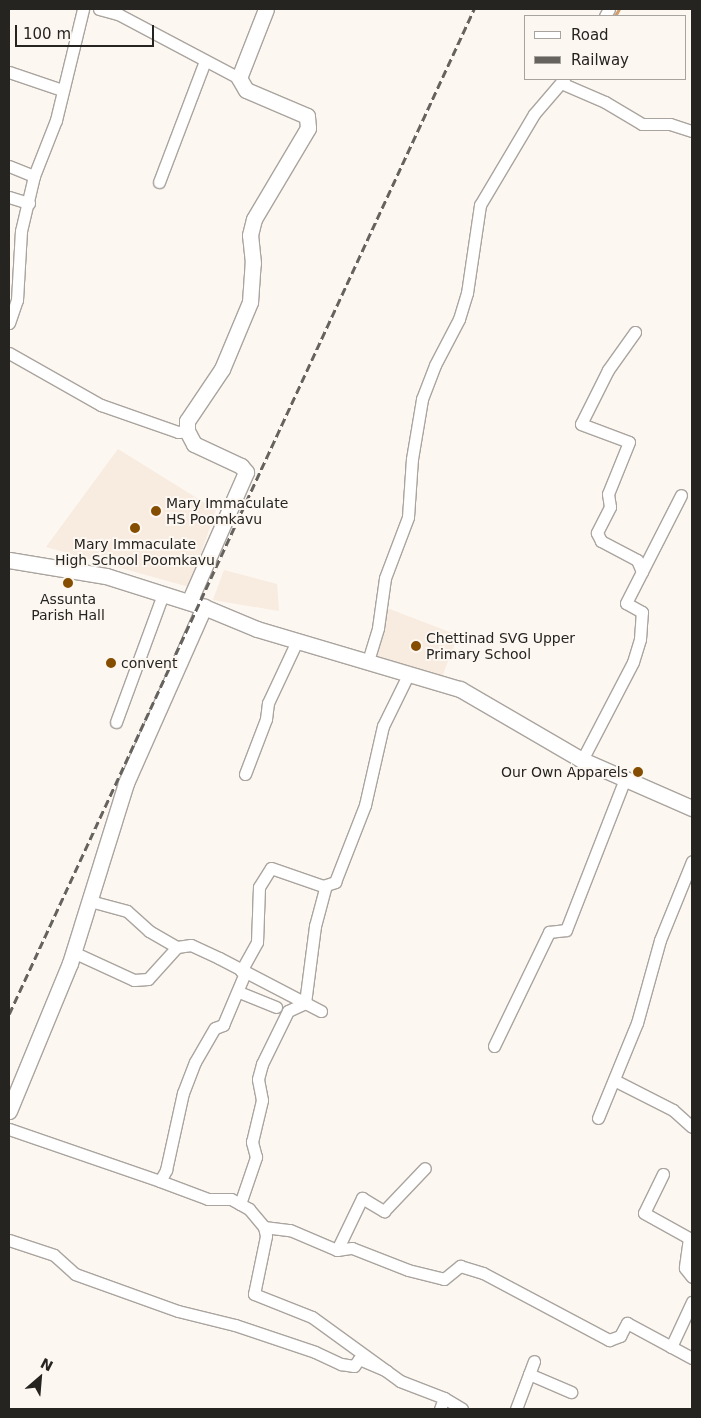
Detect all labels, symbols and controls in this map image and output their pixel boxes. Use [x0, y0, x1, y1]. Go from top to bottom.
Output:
scale bar [18, 15, 156, 47]
legend [524, 15, 686, 80]
text: 100 m [23, 25, 71, 43]
text: Road [571, 26, 609, 44]
text: Railway [571, 51, 629, 69]
place label: Mary Immaculate HS Poomkavu [166, 495, 288, 528]
marker: Mary Immaculate HS Poomkavu [150, 505, 162, 517]
marker: Mary Immaculate High School Poomkavu [129, 522, 141, 534]
place label: Mary Immaculate High School Poomkavu [55, 536, 215, 568]
marker: Assunta Parish Hall [62, 577, 74, 589]
place label: Assunta Parish Hall [31, 591, 105, 624]
place label: Chettinad SVG Upper Primary School [426, 630, 575, 662]
marker: Chettinad SVG Upper Primary School [410, 640, 422, 652]
place label: convent [121, 655, 177, 671]
marker: convent [105, 657, 117, 669]
place label: Our Own Apparels [501, 764, 628, 780]
marker: Our Own Apparels [632, 766, 644, 778]
north arrow [15, 1353, 65, 1403]
text: N [38, 1355, 56, 1374]

